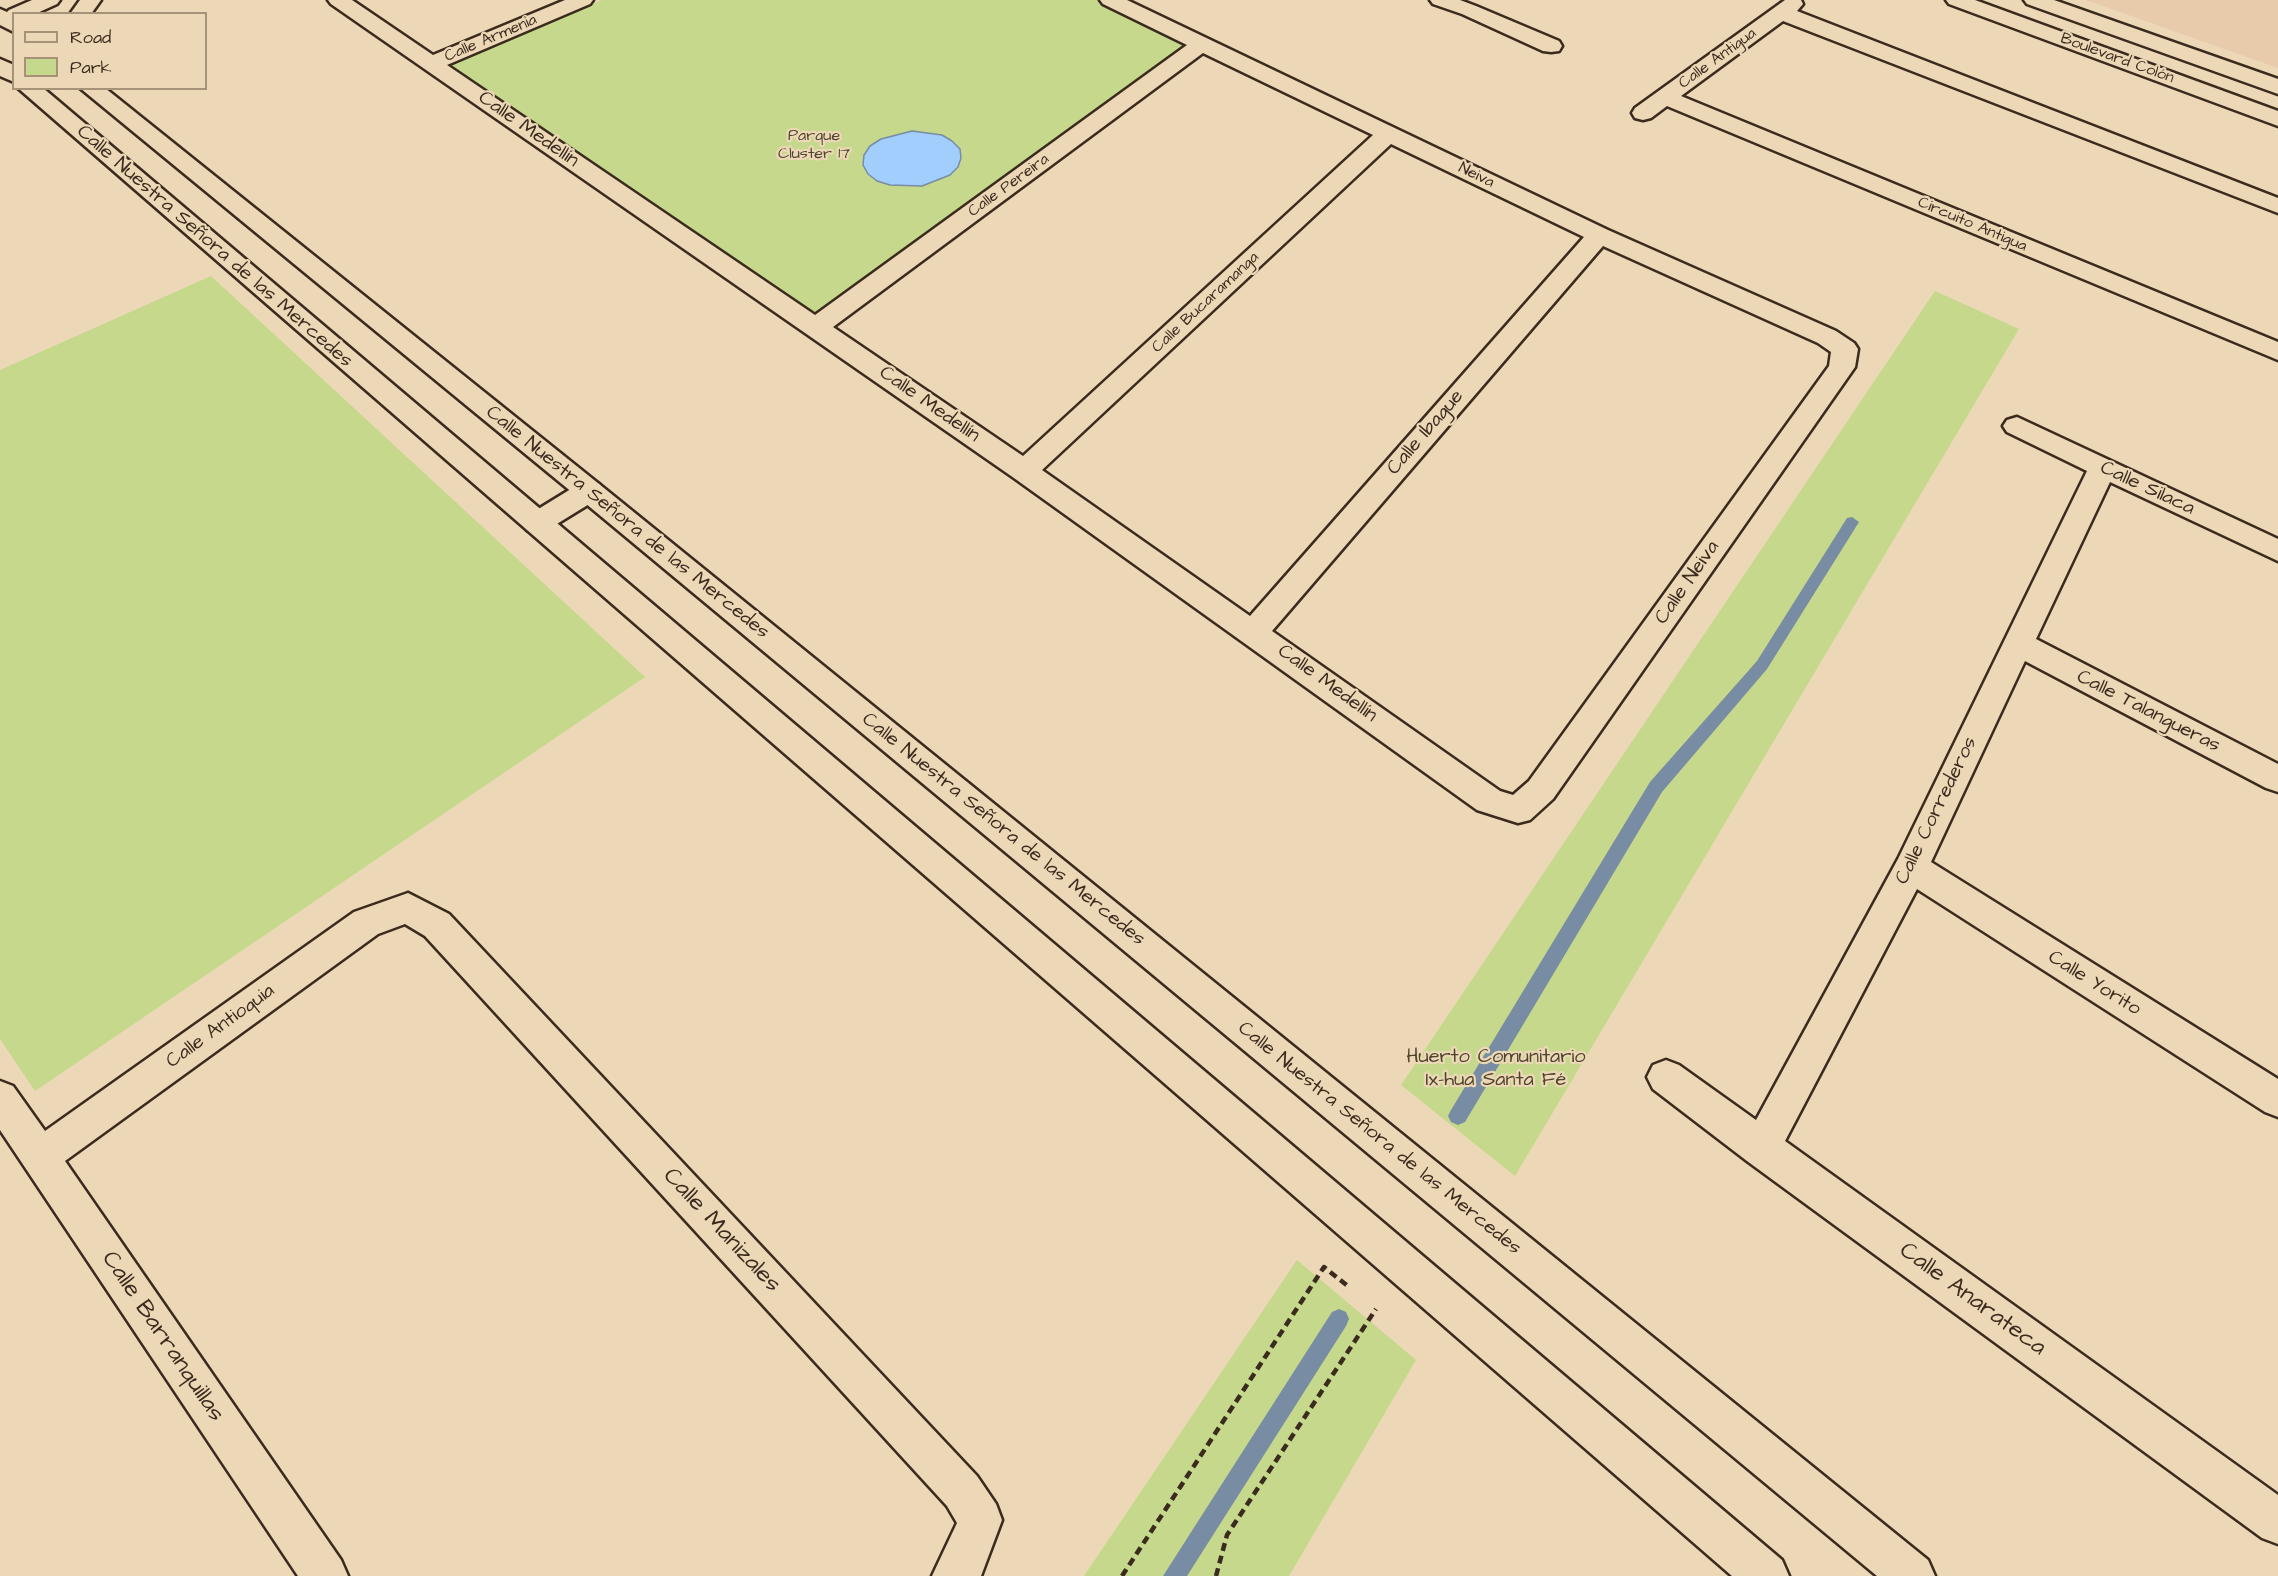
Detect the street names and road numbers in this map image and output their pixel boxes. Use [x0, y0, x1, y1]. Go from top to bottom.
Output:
street label: Calle Armenia [442, 11, 540, 67]
street label: Calle Antigua [1675, 24, 1761, 94]
street label: Boulevard Colón [2058, 30, 2176, 88]
street label: Calle Medellín [473, 87, 583, 173]
street label: Calle Nuestra Señora de las Mercedes [71, 121, 357, 373]
street label: Calle Pereira [965, 150, 1053, 222]
street label: Neiva [1455, 159, 1497, 193]
street label: Circuito Antigua [1915, 193, 2029, 257]
street label: Calle Bucaramanga [1149, 248, 1263, 358]
street label: Calle Medellín [874, 362, 984, 448]
street label: Calle Ibague [1382, 385, 1470, 481]
street label: Calle Nuestra Señora de las Mercedes [480, 401, 774, 645]
street label: Calle Silaca [2096, 457, 2198, 521]
street label: Calle Neiva [1651, 537, 1725, 629]
street label: Calle Medellín [1273, 640, 1381, 728]
street label: Calle Talangueras [2072, 665, 2224, 759]
street label: Calle Nuestra Señora de las Mercedes [856, 708, 1150, 952]
street label: Calle Correderos [1891, 733, 1983, 889]
street label: Calle Yorito [2043, 946, 2145, 1022]
street label: Calle Antioquia [162, 980, 280, 1074]
street label: Calle Nuestra Señora de las Mercedes [1232, 1017, 1526, 1261]
street label: Calle Manizales [656, 1163, 786, 1299]
street label: Calle Anarateca [1893, 1237, 2051, 1363]
street label: Calle Barranquillas [94, 1246, 230, 1428]

